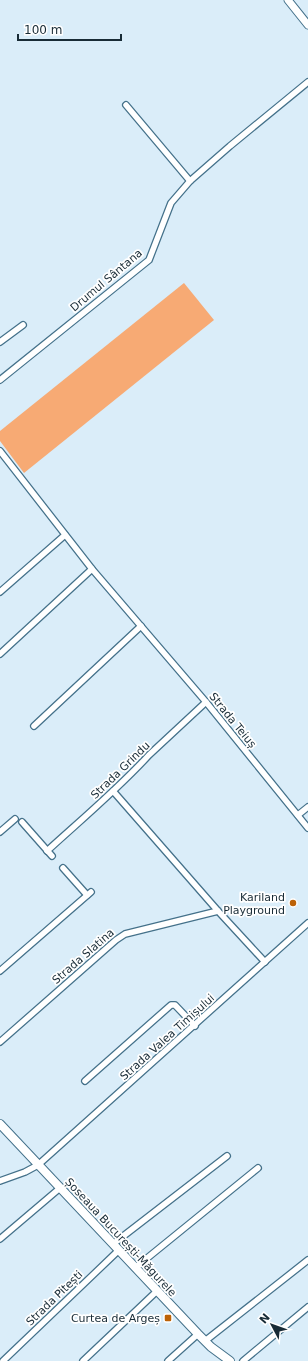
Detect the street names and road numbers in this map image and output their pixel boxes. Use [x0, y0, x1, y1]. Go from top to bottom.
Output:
street label: Drumul Sântana [68, 247, 145, 314]
street label: Strada Teiuș [206, 690, 259, 751]
street label: Strada Grindu [88, 739, 152, 802]
street label: Strada Slatina [50, 926, 117, 987]
street label: Strada Valea Timișului [118, 992, 217, 1083]
street label: Șoseaua București-Măgurele [62, 1176, 179, 1299]
street label: Strada Pitești [23, 1268, 85, 1329]

